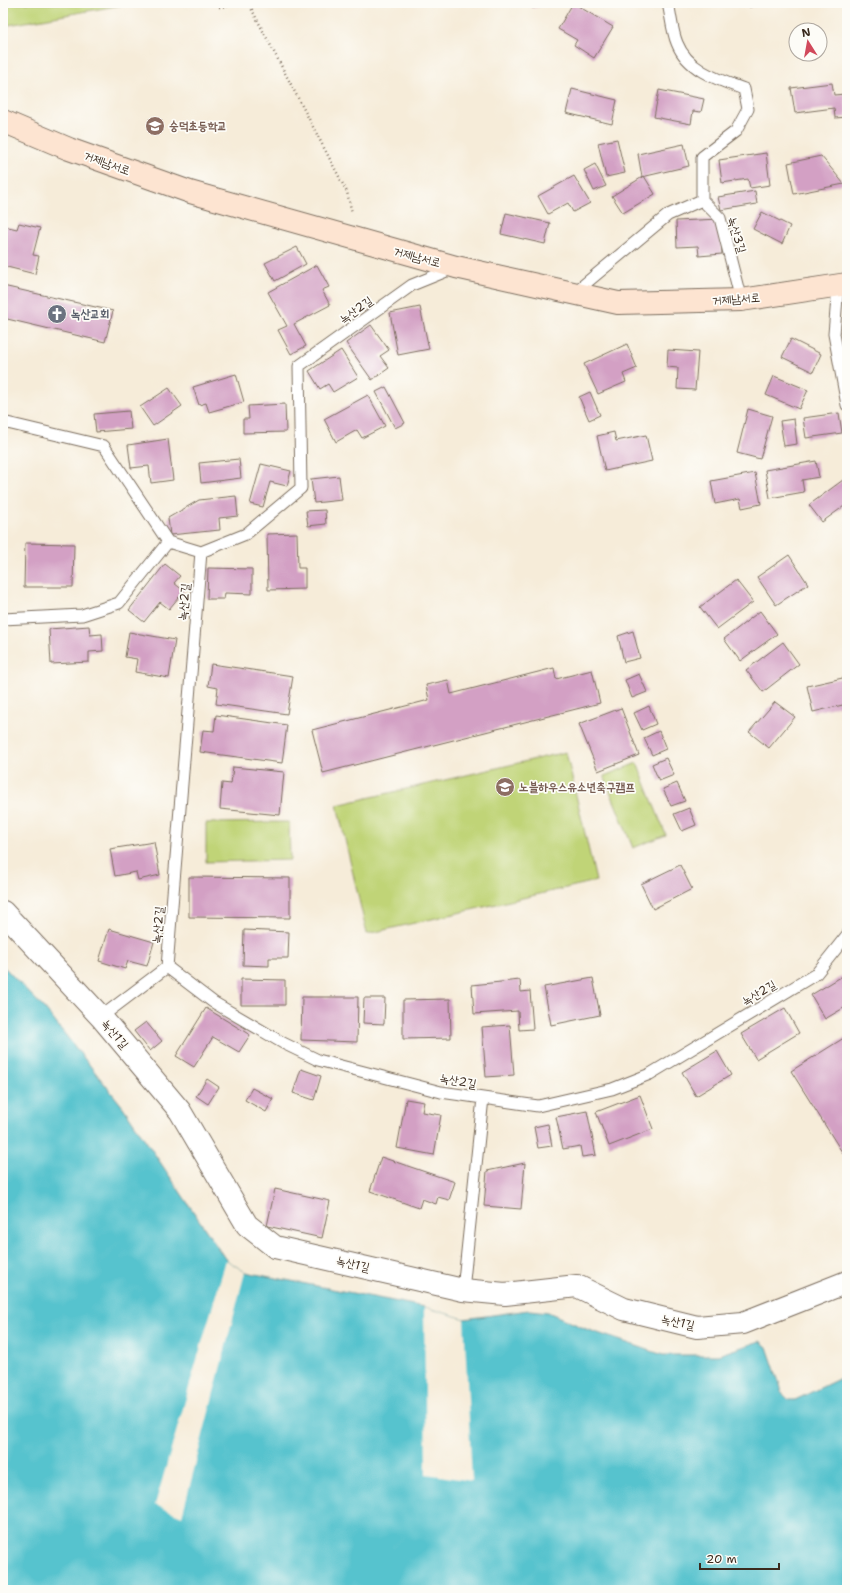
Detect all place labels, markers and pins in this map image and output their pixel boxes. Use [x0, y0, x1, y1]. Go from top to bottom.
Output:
school or university icon: 숭덕초등학교 [144, 115, 166, 137]
place label: 숭덕초등학교 [169, 118, 227, 134]
church icon: 녹산교회 [46, 303, 68, 325]
place label: 녹산교회 [71, 306, 110, 322]
school or university icon: 노블하우스유소년축구캠프 [494, 776, 516, 798]
place label: 노블하우스유소년축구캠프 [519, 779, 635, 795]

